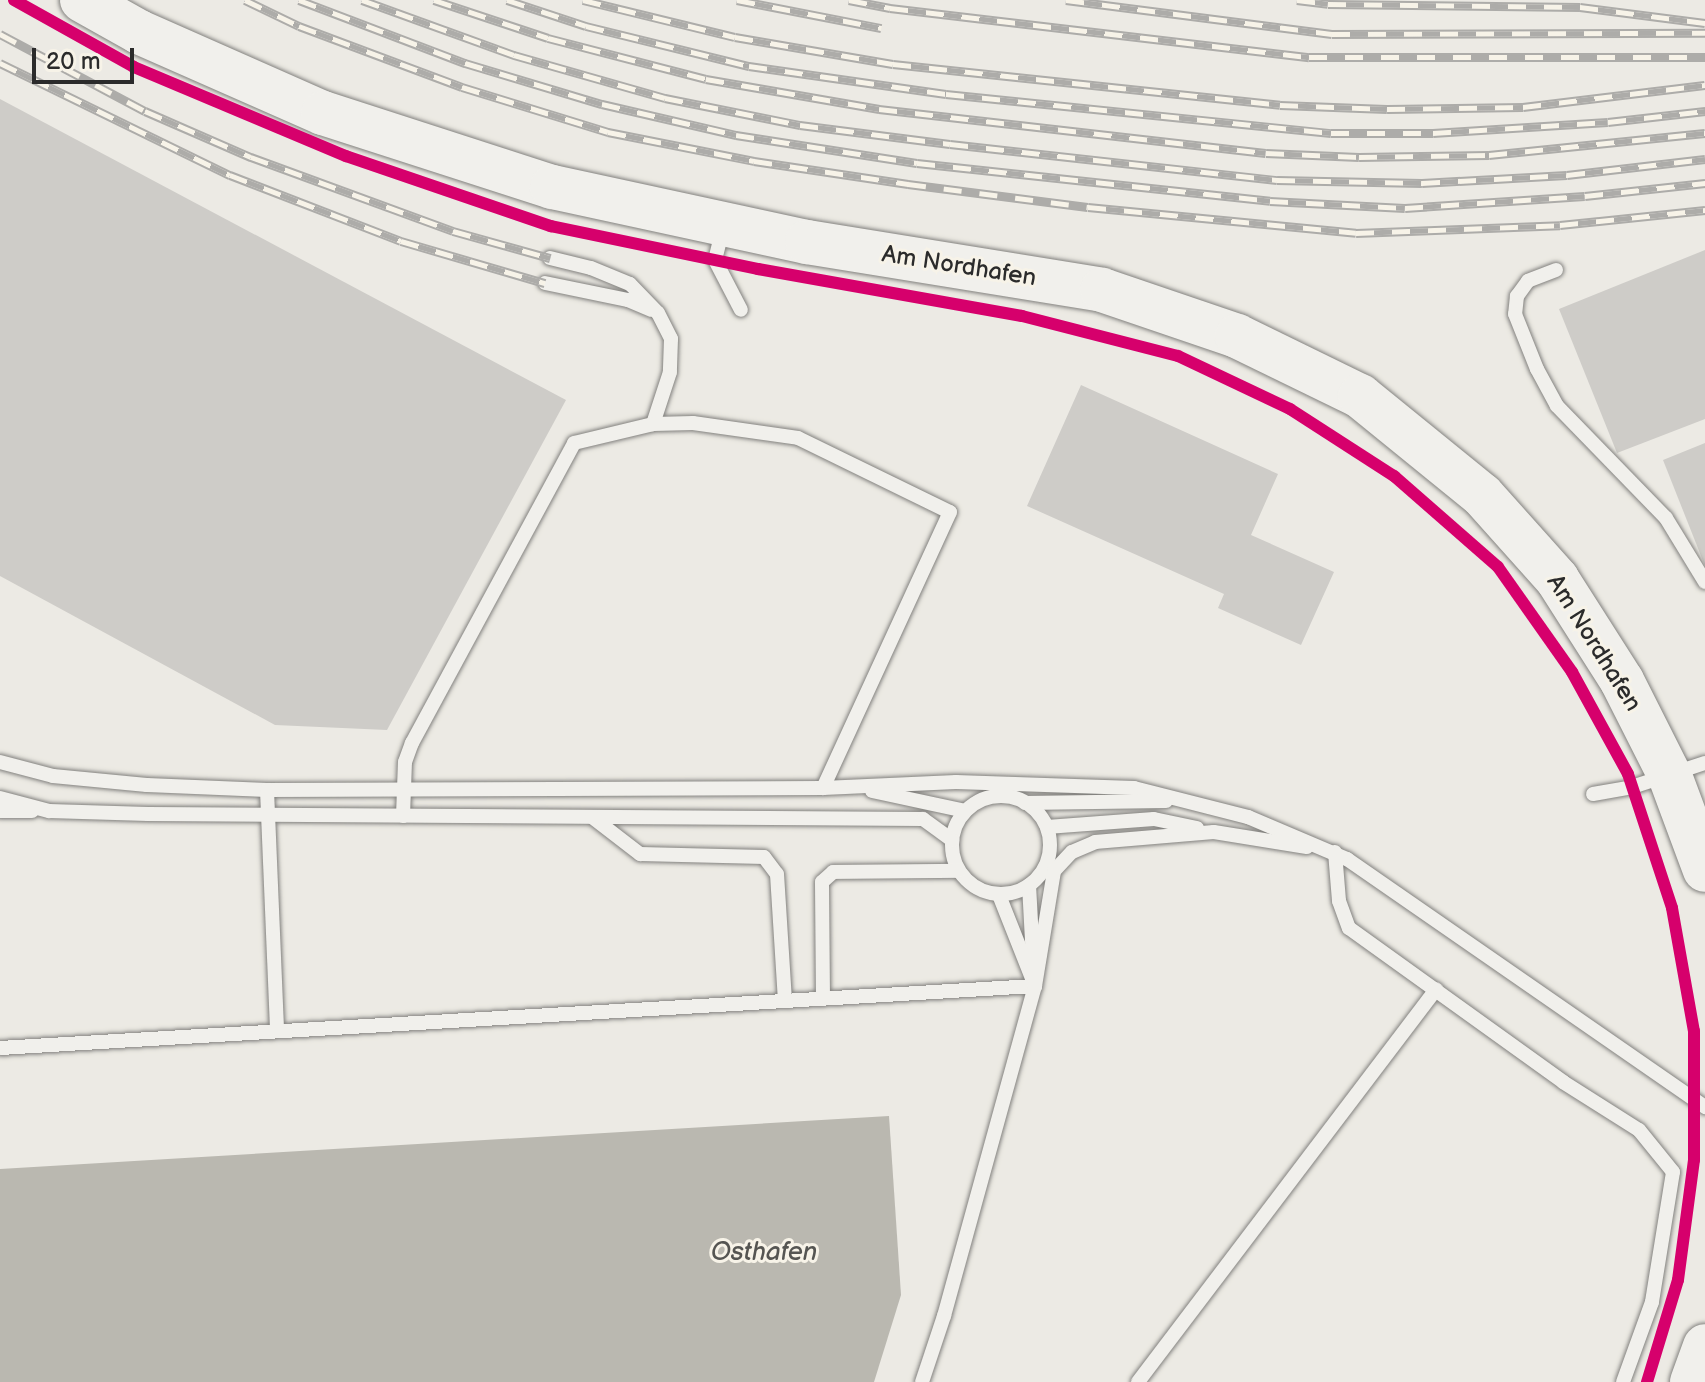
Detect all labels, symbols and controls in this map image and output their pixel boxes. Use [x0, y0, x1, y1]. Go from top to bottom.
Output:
scale bar [36, 32, 138, 82]
text: 20 m [46, 47, 101, 76]
street label: Am Nordhafen [880, 240, 1038, 292]
street label: Am Nordhafen [1541, 569, 1647, 717]
water label: Osthafen [711, 1237, 817, 1269]

